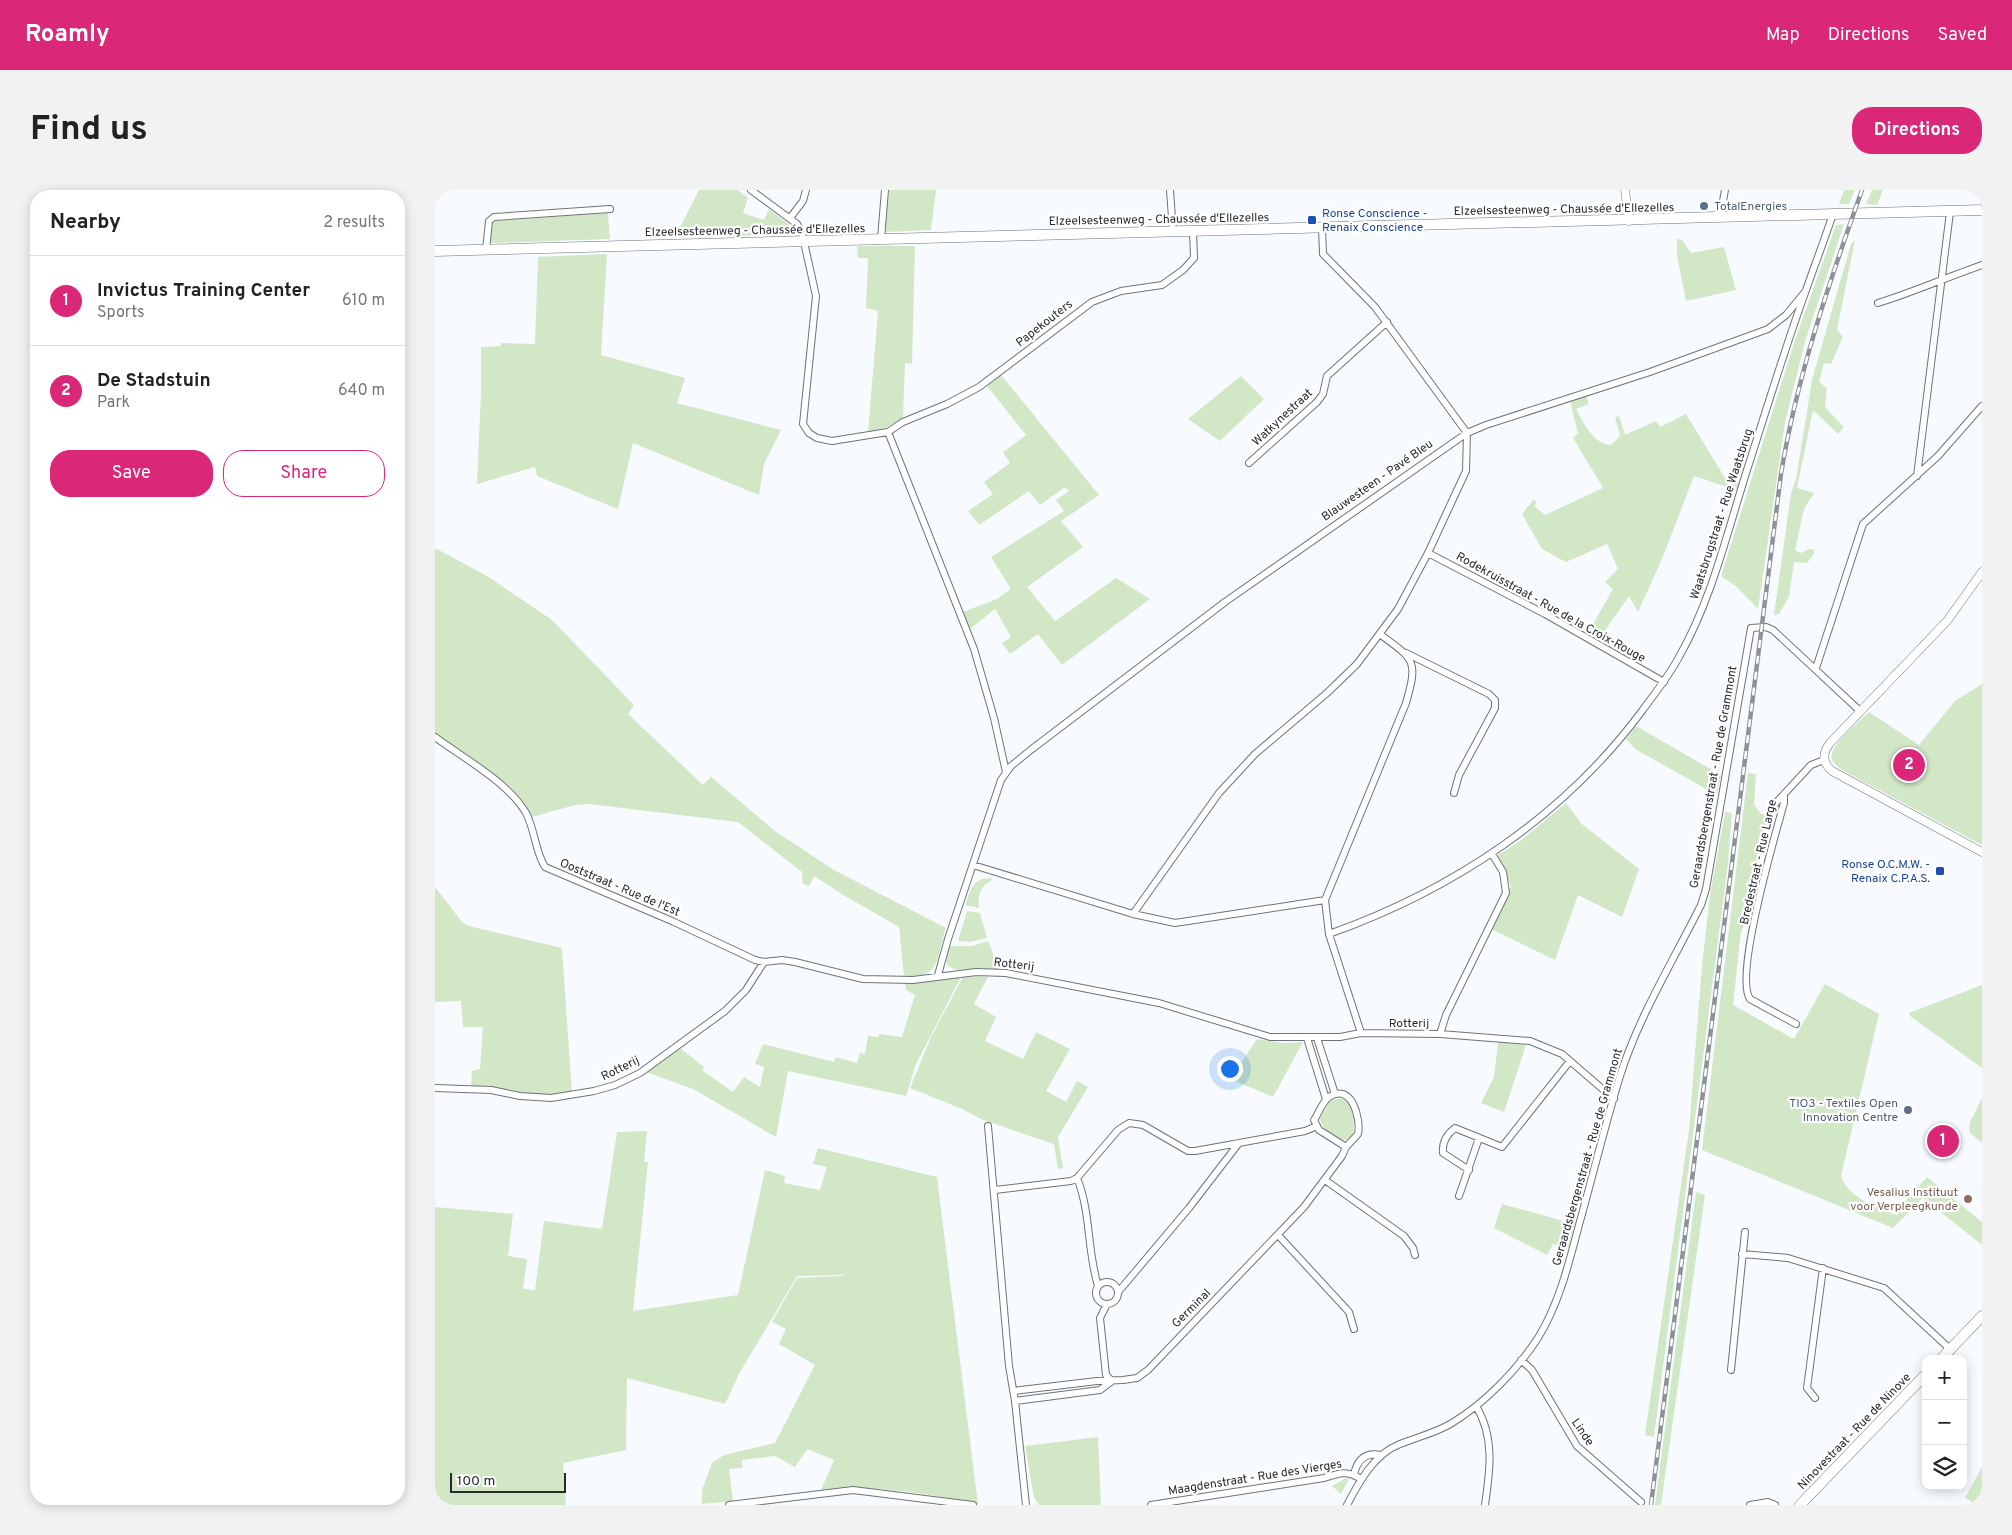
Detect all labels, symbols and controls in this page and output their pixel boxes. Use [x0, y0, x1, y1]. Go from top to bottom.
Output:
text: Roamly [25, 20, 110, 50]
text: Map [1766, 24, 1800, 47]
text: Directions [1828, 24, 1910, 47]
text: Saved [1938, 24, 1987, 47]
button: Directions [1852, 107, 1982, 154]
text: Find us [30, 108, 148, 152]
place label: TotalEnergies [1714, 199, 1787, 215]
street label: Elzeelsesteenweg - Chaussée d'Ellezelles [1453, 200, 1675, 220]
marker: TotalEnergies [1698, 200, 1710, 212]
place label: Ronse Conscience - Renaix Conscience [1322, 206, 1427, 236]
text: Nearby [50, 209, 121, 236]
street label: Elzeelsesteenweg - Chaussée d'Ellezelles [1048, 210, 1270, 230]
text: 2 results [323, 213, 385, 233]
marker: Ronse Conscience - Renaix Conscience [1306, 214, 1318, 226]
street label: Elzeelsesteenweg - Chaussée d'Ellezelles [644, 221, 866, 241]
text: Invictus Training Center [97, 279, 310, 303]
text: 1 [63, 291, 69, 311]
text: 610 m [342, 291, 385, 311]
street label: Papekouters [1013, 297, 1076, 351]
text: Sports [97, 303, 145, 323]
text: De Stadstuin [97, 369, 211, 393]
text: 2 [61, 381, 71, 401]
text: 640 m [338, 381, 385, 401]
street label: Watkynestraat [1249, 386, 1316, 450]
text: Park [97, 393, 130, 413]
street label: Waatsbrugstraat - Rue Waatsbrug [1687, 427, 1757, 602]
street label: Blauwesteen - Pavé Bleu [1319, 436, 1436, 525]
button: Save [50, 450, 213, 497]
button: Share [223, 450, 385, 497]
street label: Rodekruisstraat - Rue de la Croix-Rouge [1453, 549, 1648, 667]
street label: Geraardsbergenstraat - Rue de Grammont [1687, 665, 1741, 890]
pin: 2 [1893, 746, 1925, 784]
street label: Bredestraat - Rue Large [1737, 798, 1781, 926]
street label: Ooststraat - Rue de l'Est [557, 855, 682, 921]
place label: Ronse O.C.M.W. - Renaix C.P.A.S. [1841, 857, 1930, 887]
marker: Ronse O.C.M.W. - Renaix C.P.A.S. [1934, 865, 1946, 877]
street label: Rotterij [993, 955, 1035, 975]
street label: Rotterij [1389, 1016, 1429, 1032]
street label: Geraardsbergenstraat - Rue de Grammont [1549, 1047, 1627, 1268]
street label: Rotterij [599, 1053, 642, 1085]
your location [1217, 1056, 1243, 1082]
place label: TIO3 - Textiles Open Innovation Centre [1789, 1096, 1898, 1126]
marker: TIO3 - Textiles Open Innovation Centre [1902, 1104, 1914, 1116]
pin: 1 [1927, 1122, 1959, 1160]
place label: Vesalius Instituut voor Verpleegkunde [1850, 1185, 1958, 1215]
marker: Vesalius Instituut voor Verpleegkunde [1962, 1193, 1974, 1205]
street label: Germinal [1169, 1286, 1215, 1332]
map controls [1922, 1355, 1967, 1490]
button: + [1922, 1355, 1967, 1400]
street label: Ninovestraat - Rue de Ninove [1795, 1370, 1915, 1494]
button: − [1922, 1400, 1967, 1445]
street label: Linde [1567, 1416, 1597, 1449]
button: layers [1922, 1445, 1967, 1490]
street label: Maagdenstraat - Rue des Vierges [1167, 1456, 1343, 1500]
scale bar [450, 1470, 566, 1493]
text: 100 m [457, 1473, 495, 1490]

